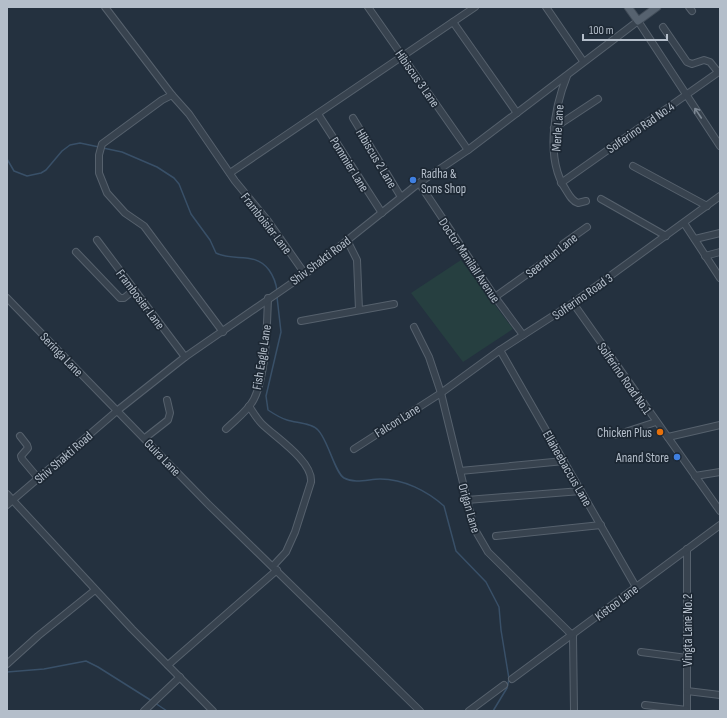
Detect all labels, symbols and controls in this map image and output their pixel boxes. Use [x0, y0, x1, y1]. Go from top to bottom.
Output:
scale bar [583, 16, 667, 42]
text: 100 m [589, 23, 614, 38]
street label: Hibiscus 3 Lane [391, 47, 443, 111]
street label: Solferino Rad No.4 [603, 98, 678, 157]
street label: Merle Lane [548, 104, 568, 152]
one-way arrow [694, 108, 702, 119]
street label: Hibiscus 2 Lane [352, 126, 400, 191]
street label: Pommier Lane [326, 134, 372, 195]
place label: Radha & Sons Shop [421, 166, 466, 197]
marker: Radha & Sons Shop [408, 175, 418, 185]
street label: Framboisier Lane [237, 190, 295, 258]
street label: Doctor Manilall Avenue [435, 215, 503, 306]
street label: Seeratun Lane [522, 230, 581, 282]
street label: Shiv Shakti Road [287, 233, 354, 289]
street label: Frambosier Lane [112, 266, 168, 333]
street label: Solferino Road 3 [549, 270, 616, 324]
street label: Fish Eagle Lane [249, 324, 275, 391]
street label: Seringa Lane [36, 329, 86, 380]
street label: Solferino Road No.1 [594, 340, 655, 418]
street label: Falcon Lane [372, 401, 423, 441]
place label: Chicken Plus [597, 425, 652, 441]
marker: Chicken Plus [655, 427, 665, 437]
street label: Shiv Shakti Road [31, 428, 96, 487]
street label: Ellaheebaccus Lane [539, 428, 595, 509]
street label: Guira Lane [141, 436, 184, 480]
place label: Anand Store [615, 450, 669, 466]
marker: Anand Store [672, 452, 682, 462]
street label: Origan Lane [454, 482, 484, 535]
street label: Kistoo Lane [592, 581, 642, 624]
street label: Vingta Lane No.2 [680, 594, 696, 666]

